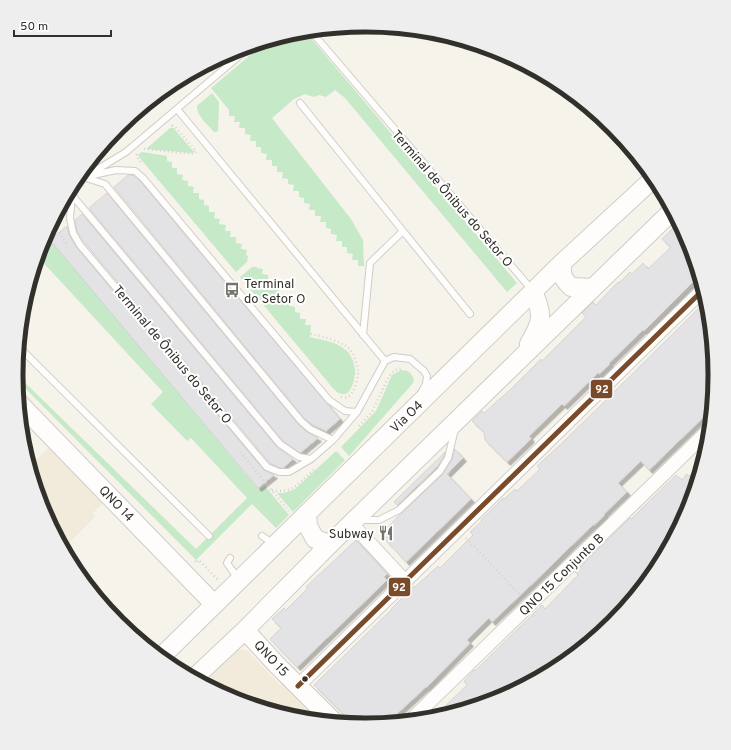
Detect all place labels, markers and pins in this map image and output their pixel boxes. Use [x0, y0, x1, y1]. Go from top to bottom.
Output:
place label: Terminal do Setor O [244, 277, 306, 308]
bus stop icon: Terminal do Setor O [223, 281, 241, 299]
restaurant icon: Subway [377, 524, 395, 542]
place label: Subway [329, 527, 374, 543]
unlabelled marker [300, 674, 310, 684]

